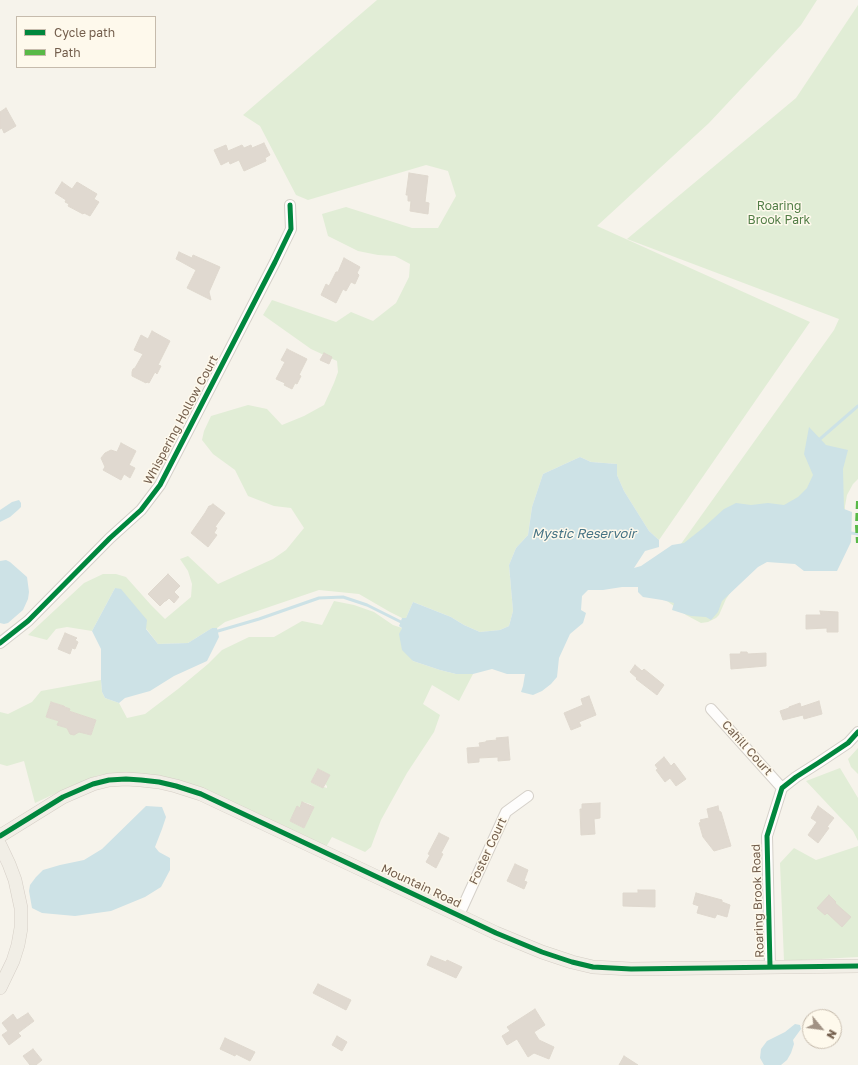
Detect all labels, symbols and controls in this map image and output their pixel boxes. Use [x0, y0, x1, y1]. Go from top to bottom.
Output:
legend [16, 16, 156, 68]
text: Cycle path [54, 25, 115, 40]
text: Path [54, 45, 81, 60]
park label: Roaring Brook Park [748, 199, 810, 227]
street label: Whispering Hollow Court [141, 353, 221, 487]
water label: Mystic Reservoir [532, 526, 636, 542]
street label: Cahill Court [719, 718, 775, 778]
street label: Foster Court [466, 815, 510, 887]
street label: Roaring Brook Road [749, 844, 767, 958]
street label: Mountain Road [379, 861, 463, 911]
north arrow [802, 1009, 842, 1049]
text: N [824, 1028, 840, 1041]

